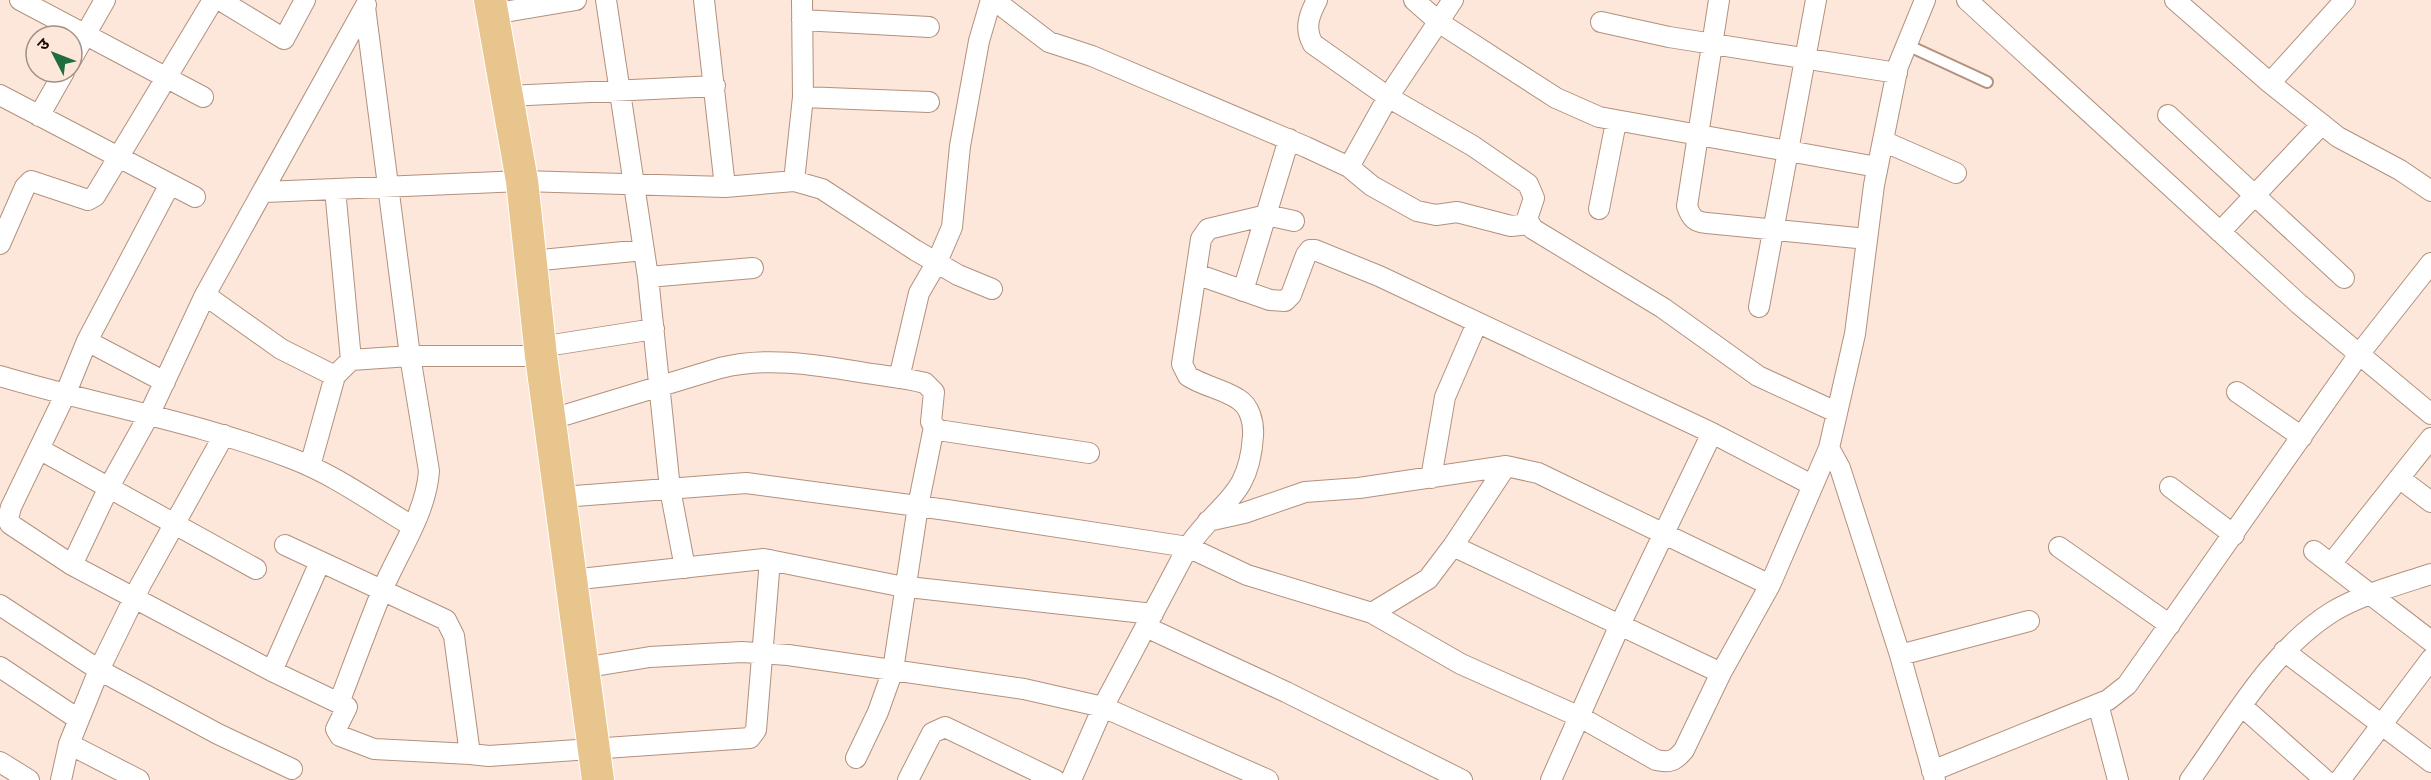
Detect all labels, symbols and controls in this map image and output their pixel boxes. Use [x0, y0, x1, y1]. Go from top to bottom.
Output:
north arrow [24, 24, 84, 84]
text: उ [33, 34, 54, 54]

